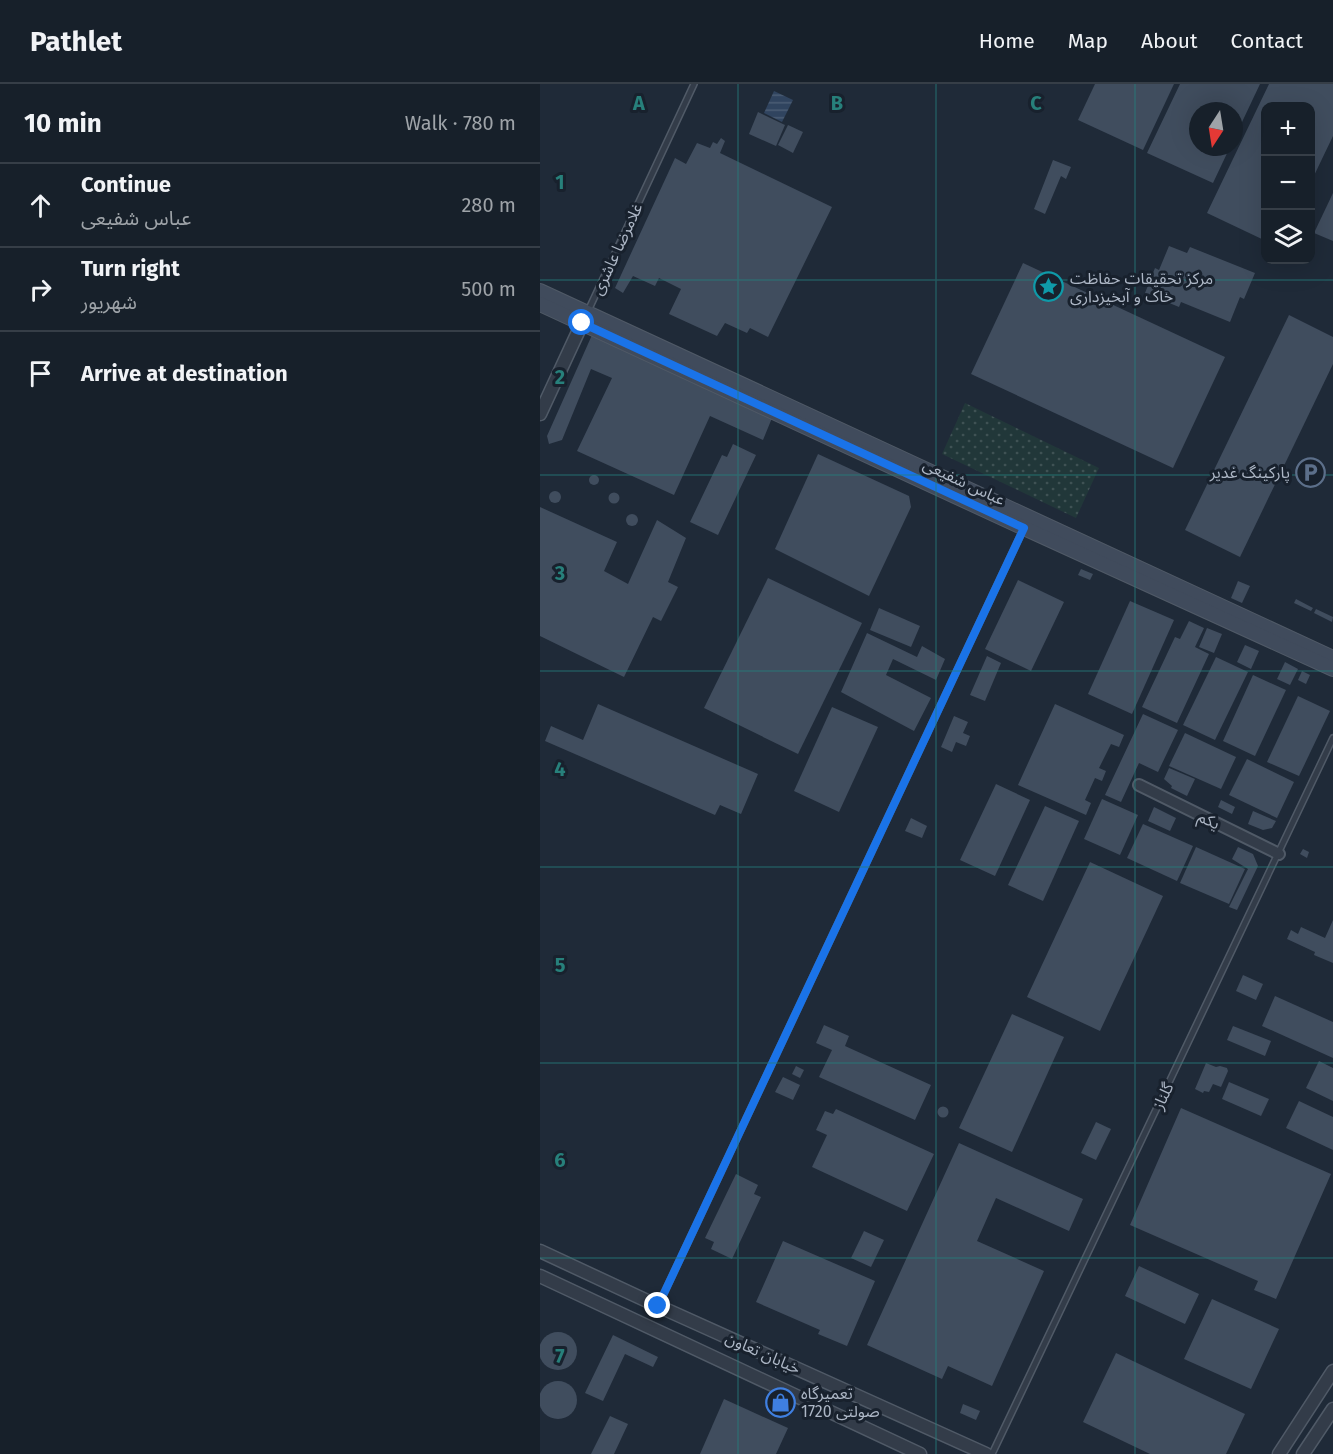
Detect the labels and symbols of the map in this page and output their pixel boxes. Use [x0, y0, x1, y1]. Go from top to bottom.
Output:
text: A [632, 91, 646, 115]
text: B [831, 91, 843, 115]
text: C [1030, 91, 1042, 115]
north arrow [1189, 102, 1243, 156]
text: 1 [555, 170, 565, 194]
street label: غلامرضا عاشری [587, 200, 647, 298]
place label: مرکز تحقیقات حفاظت خاک و آبخیزداری [1070, 269, 1213, 306]
place icon: مرکز تحقیقات حفاظت خاک و آبخیزداری [1033, 271, 1065, 303]
route start [568, 309, 594, 335]
text: 2 [555, 365, 565, 389]
street label: عباس شفیعی [920, 455, 1008, 509]
parking icon: پارکینگ غدیر [1295, 456, 1327, 488]
place label: پارکینگ غدیر [1209, 463, 1290, 483]
text: 3 [554, 561, 565, 585]
text: 4 [554, 757, 566, 781]
street label: یکم [1194, 807, 1223, 836]
text: 5 [555, 953, 566, 977]
street label: گلناز [1148, 1079, 1178, 1113]
text: 6 [554, 1148, 566, 1172]
route end [644, 1292, 670, 1318]
street label: خیابان تعاون [723, 1328, 803, 1378]
text: 7 [555, 1344, 565, 1368]
place label: تعمیرگاه 1720 صولتی [801, 1384, 880, 1421]
shop icon: تعمیرگاه 1720 صولتی [764, 1386, 796, 1418]

